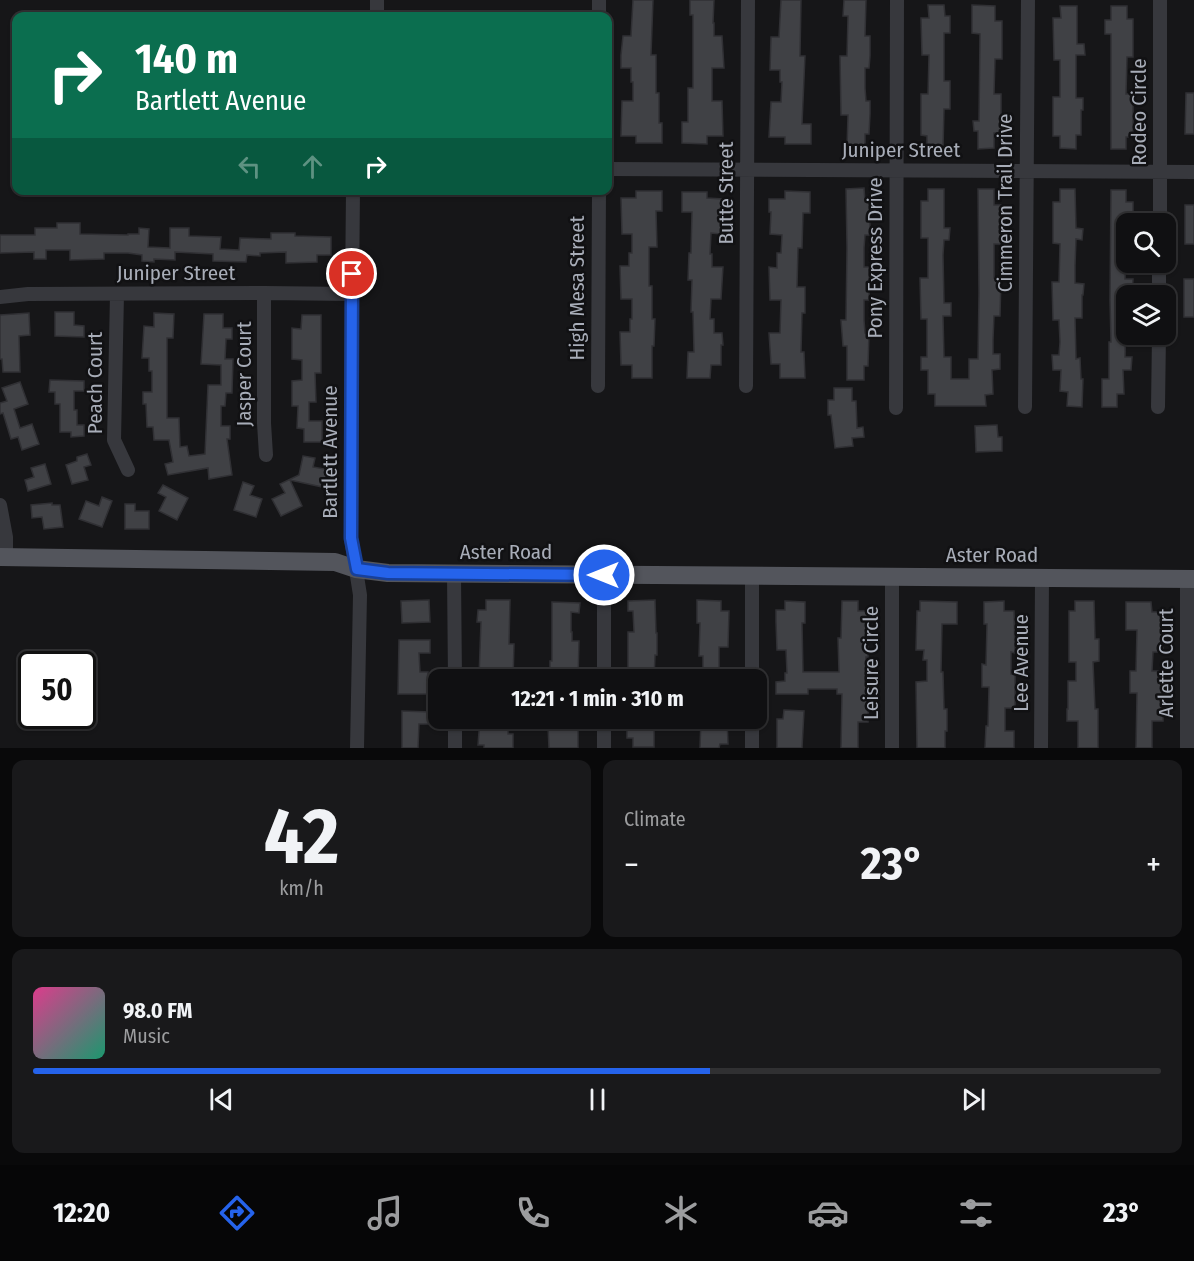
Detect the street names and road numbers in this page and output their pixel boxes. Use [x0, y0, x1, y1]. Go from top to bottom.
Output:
street label: Rodeo Circle [1126, 58, 1152, 166]
street label: Cimmeron Trail Drive [992, 114, 1018, 292]
street label: Juniper Street [842, 137, 960, 163]
street label: Butte Street [713, 141, 739, 244]
street label: Pony Express Drive [862, 177, 888, 339]
street label: High Mesa Street [564, 215, 590, 360]
street label: Juniper Street [117, 260, 235, 286]
street label: Jasper Court [231, 321, 257, 427]
street label: Peach Court [82, 332, 108, 434]
street label: Bartlett Avenue [317, 385, 343, 519]
street label: Aster Road [460, 539, 552, 565]
street label: Aster Road [946, 542, 1038, 568]
street label: Leisure Circle [858, 606, 884, 720]
street label: Arlette Court [1153, 608, 1179, 718]
street label: Lee Avenue [1008, 614, 1034, 712]

